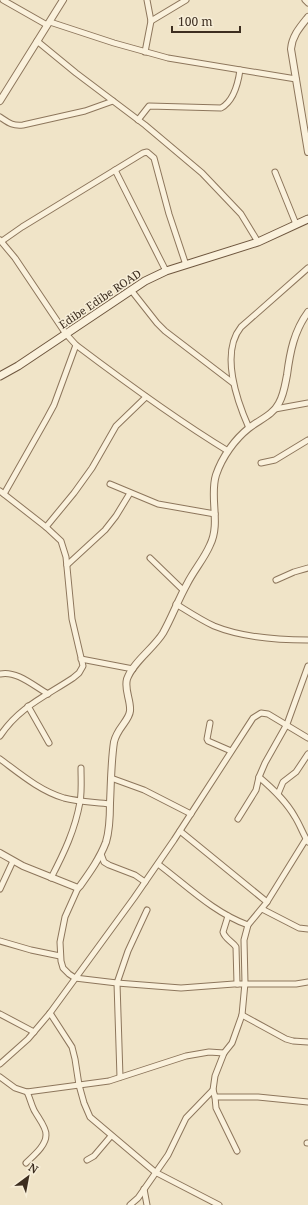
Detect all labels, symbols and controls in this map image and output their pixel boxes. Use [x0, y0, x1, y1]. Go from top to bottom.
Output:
scale bar [172, 8, 240, 34]
text: 100 m [178, 13, 213, 30]
street label: Edibe Edibe ROAD [56, 266, 144, 332]
north arrow [8, 1157, 48, 1197]
text: N [26, 1159, 41, 1177]

